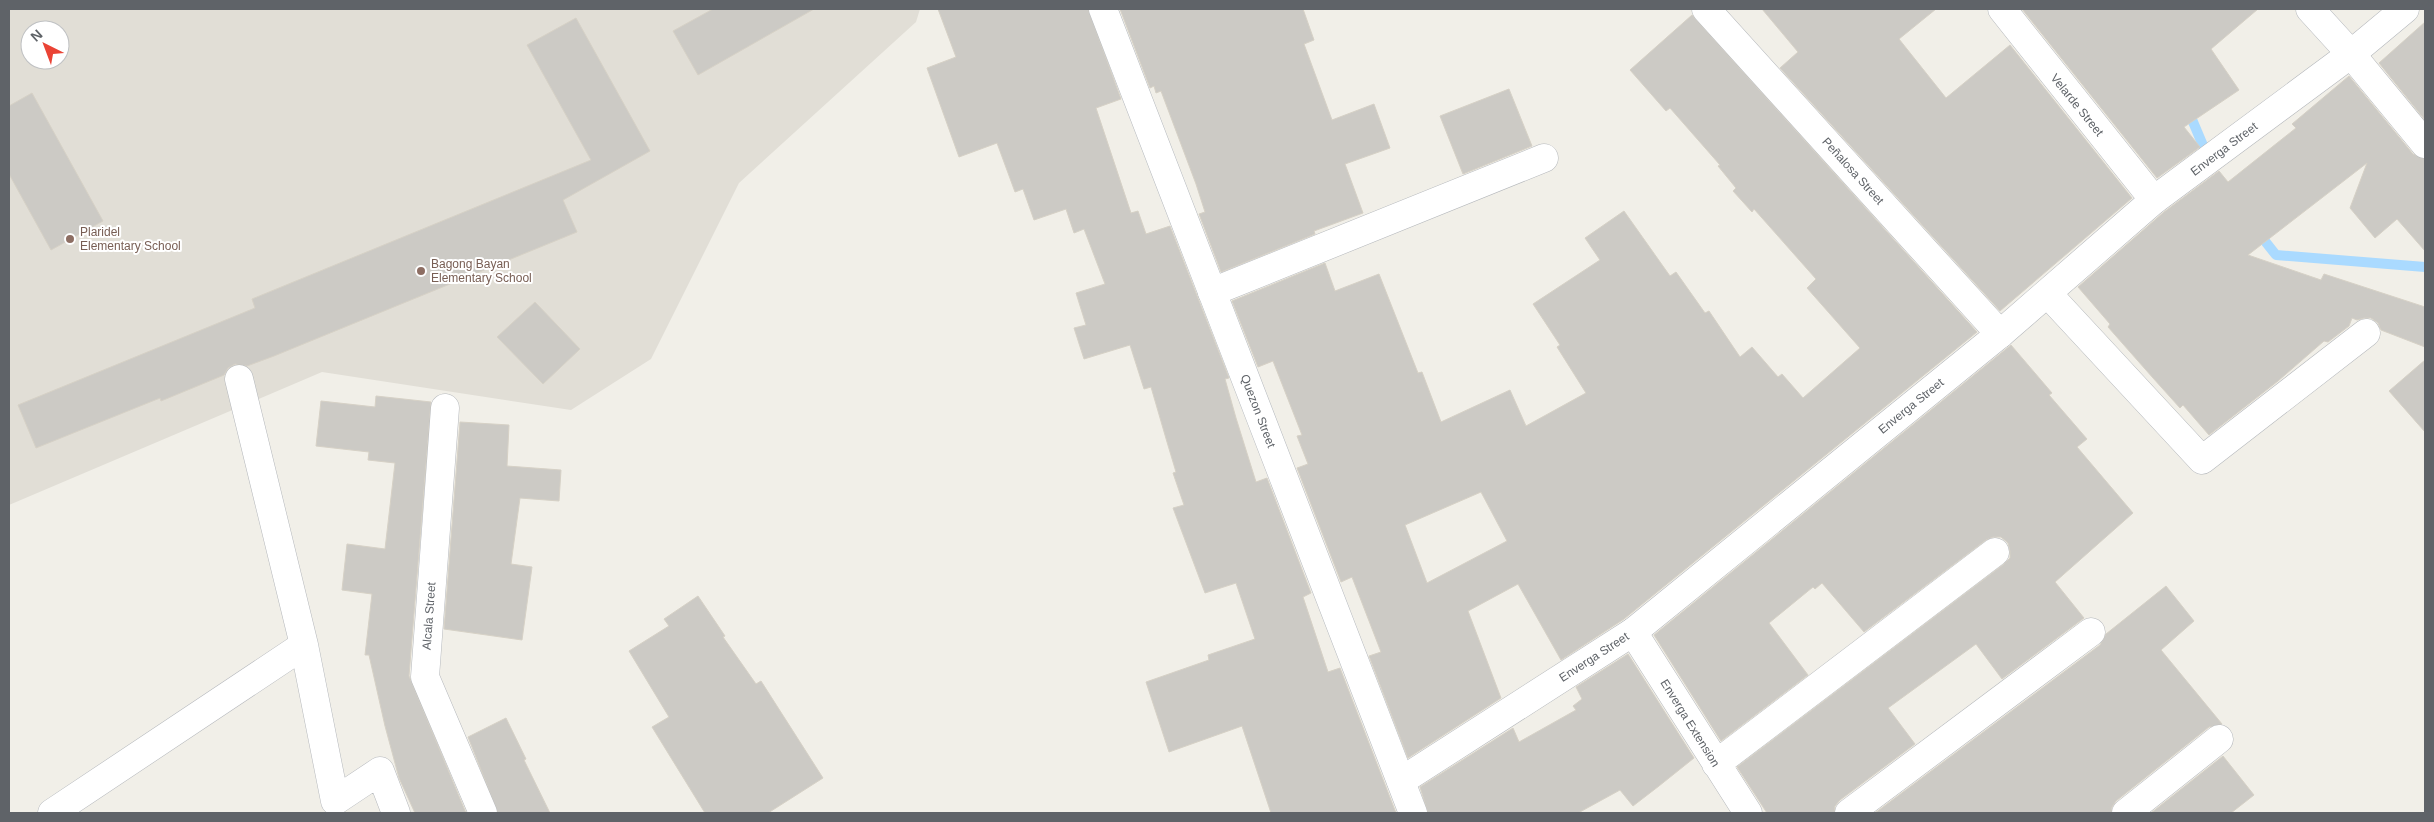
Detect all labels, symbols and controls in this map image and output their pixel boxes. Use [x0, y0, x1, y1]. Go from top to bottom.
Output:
north arrow [20, 20, 70, 70]
text: N [27, 26, 45, 45]
street label: Velarde Street [2048, 71, 2107, 139]
street label: Enverga Street [2188, 119, 2261, 179]
street label: Peñalosa Street [1819, 135, 1887, 208]
place label: Plaridel Elementary School [80, 225, 181, 253]
marker: Plaridel Elementary School [64, 233, 76, 245]
place label: Bagong Bayan Elementary School [431, 257, 532, 285]
marker: Bagong Bayan Elementary School [415, 265, 427, 277]
street label: Quezon Street [1238, 372, 1279, 450]
street label: Enverga Street [1875, 375, 1947, 437]
street label: Alcala Street [420, 581, 438, 650]
street label: Enverga Street [1557, 629, 1632, 685]
street label: Enverga Extension [1657, 677, 1723, 769]

